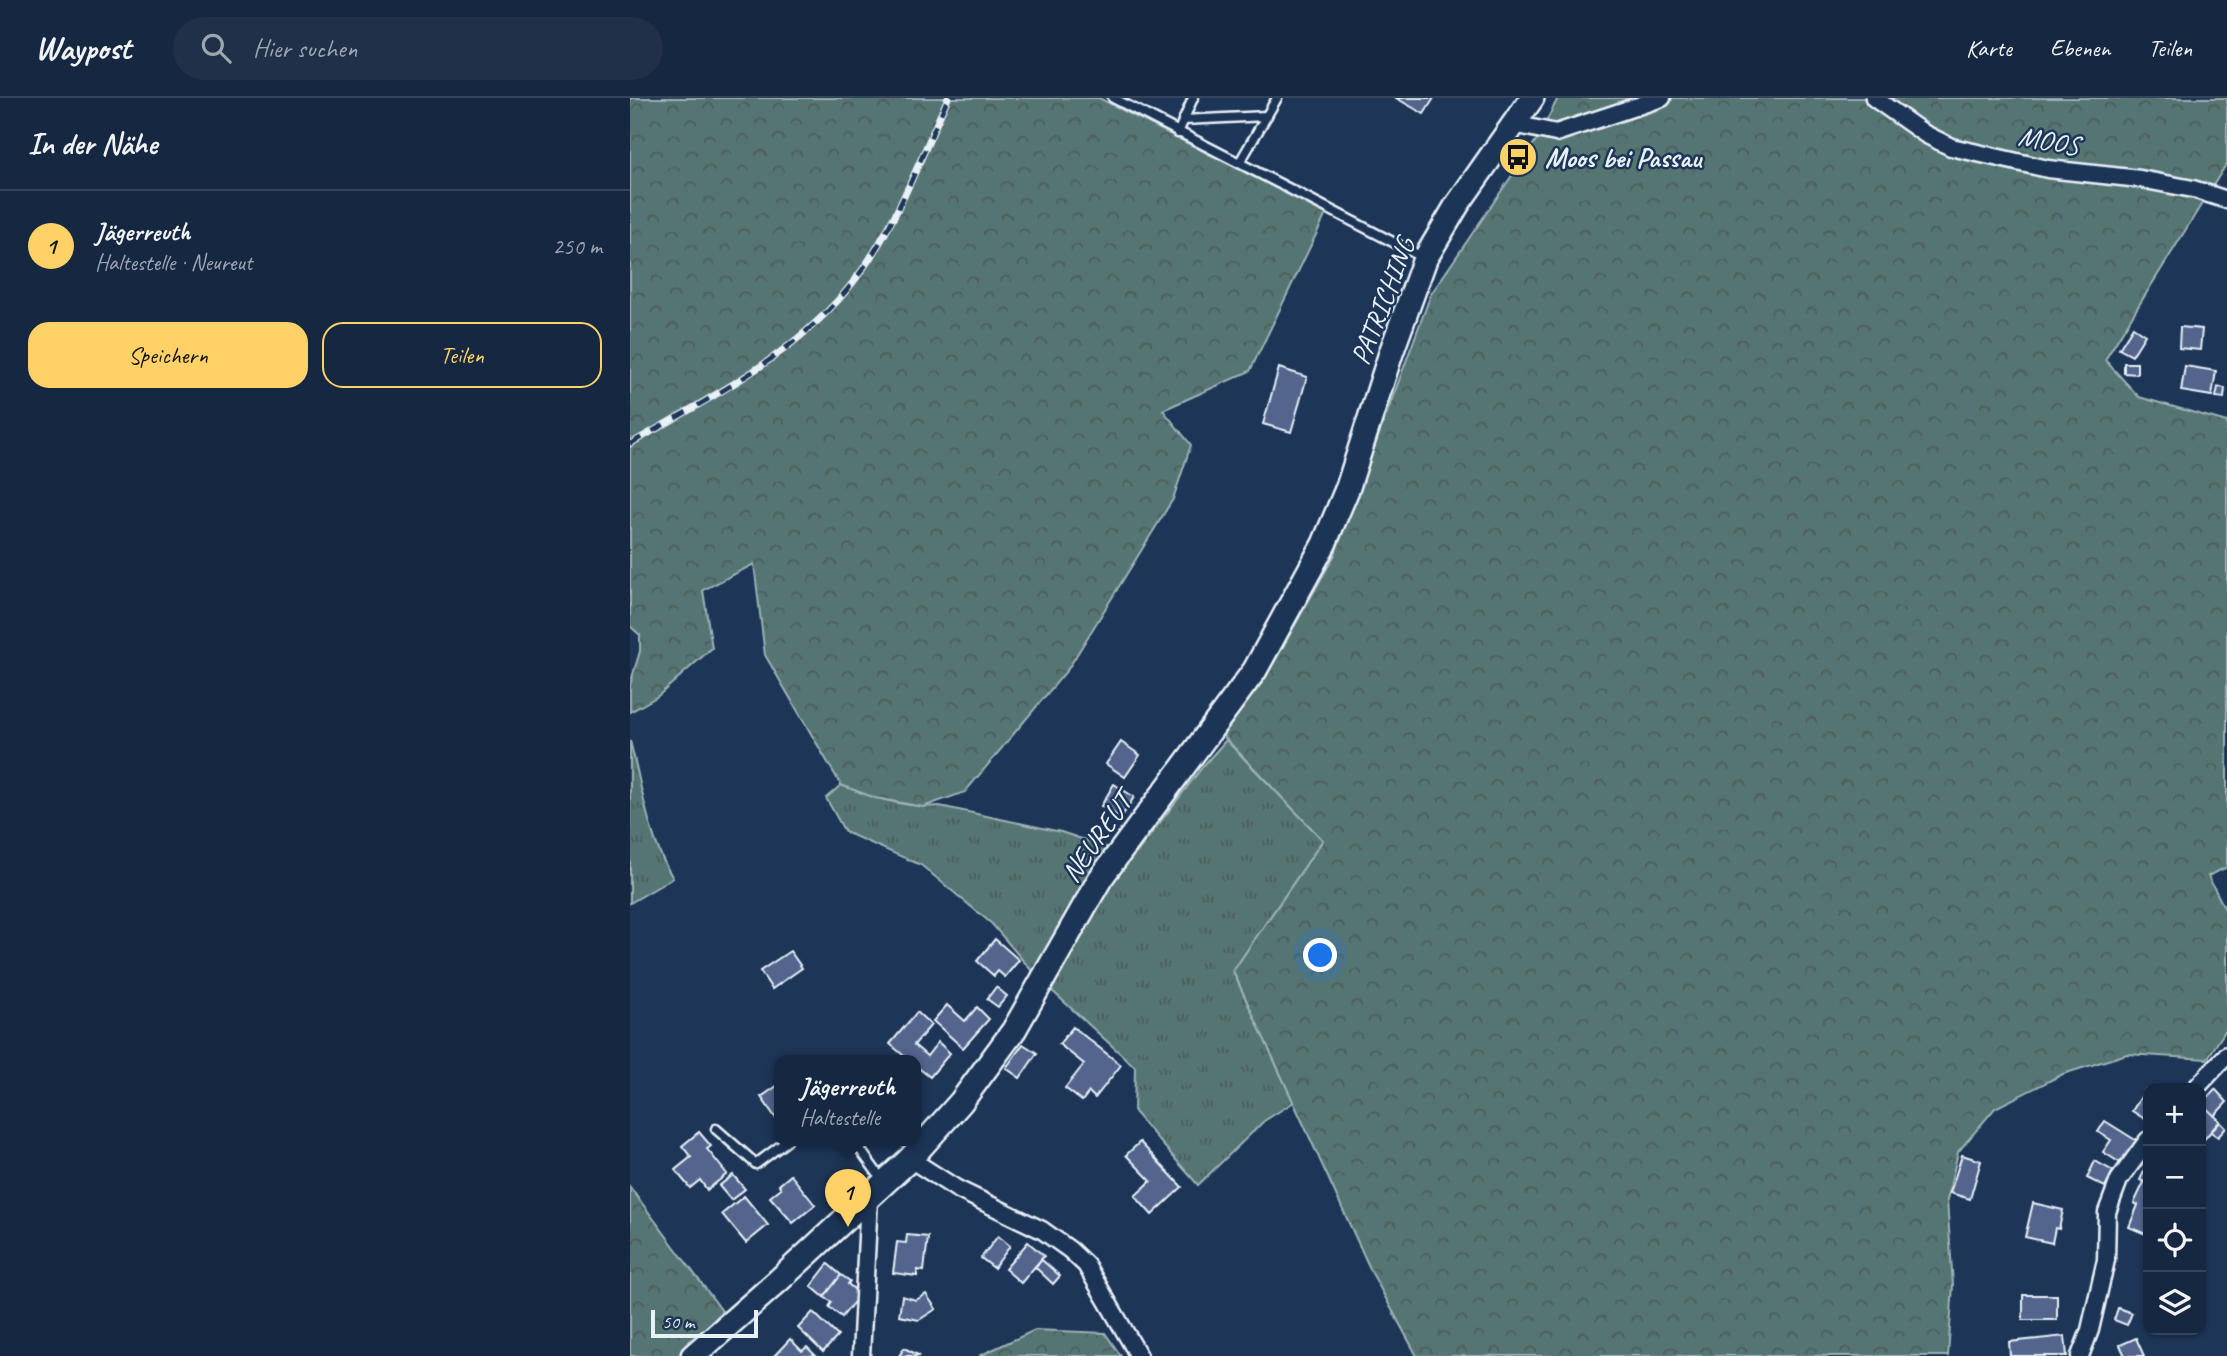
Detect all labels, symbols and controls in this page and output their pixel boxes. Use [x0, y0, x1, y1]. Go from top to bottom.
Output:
search box [173, 17, 663, 80]
text: Waypost [35, 27, 131, 69]
icon: search [197, 29, 235, 67]
text: Hier suchen [253, 32, 357, 65]
text: Karte [1966, 33, 2012, 63]
text: Ebenen [2050, 33, 2110, 63]
text: Teilen [2148, 33, 2192, 63]
street label: MOOS [2016, 118, 2085, 164]
text: In der Nähe [28, 125, 157, 163]
bus stop icon: Moos bei Passau [1497, 136, 1539, 178]
place label: Moos bei Passau [1545, 140, 1704, 175]
text: Jägerreuth [95, 215, 190, 248]
street label: PATRICHING [1342, 230, 1424, 369]
text: 1 [46, 232, 56, 261]
text: 250 m [553, 232, 602, 261]
text: Haltestelle · Neureut [95, 248, 252, 277]
button: Speichern [28, 322, 308, 388]
button: Teilen [322, 322, 602, 388]
street label: NEUREUT [1053, 780, 1144, 889]
your location [1303, 938, 1337, 972]
popup [774, 1055, 921, 1146]
text: Jägerreuth [800, 1070, 895, 1103]
map controls [2143, 1083, 2206, 1335]
button: + [2143, 1083, 2206, 1146]
text: Haltestelle [800, 1103, 880, 1132]
button: − [2143, 1146, 2206, 1209]
pin: 1 [825, 1169, 871, 1227]
button: locate [2143, 1209, 2206, 1272]
button: layers [2143, 1272, 2206, 1335]
scale bar [651, 1307, 758, 1339]
text: 50 m [662, 1310, 694, 1334]

